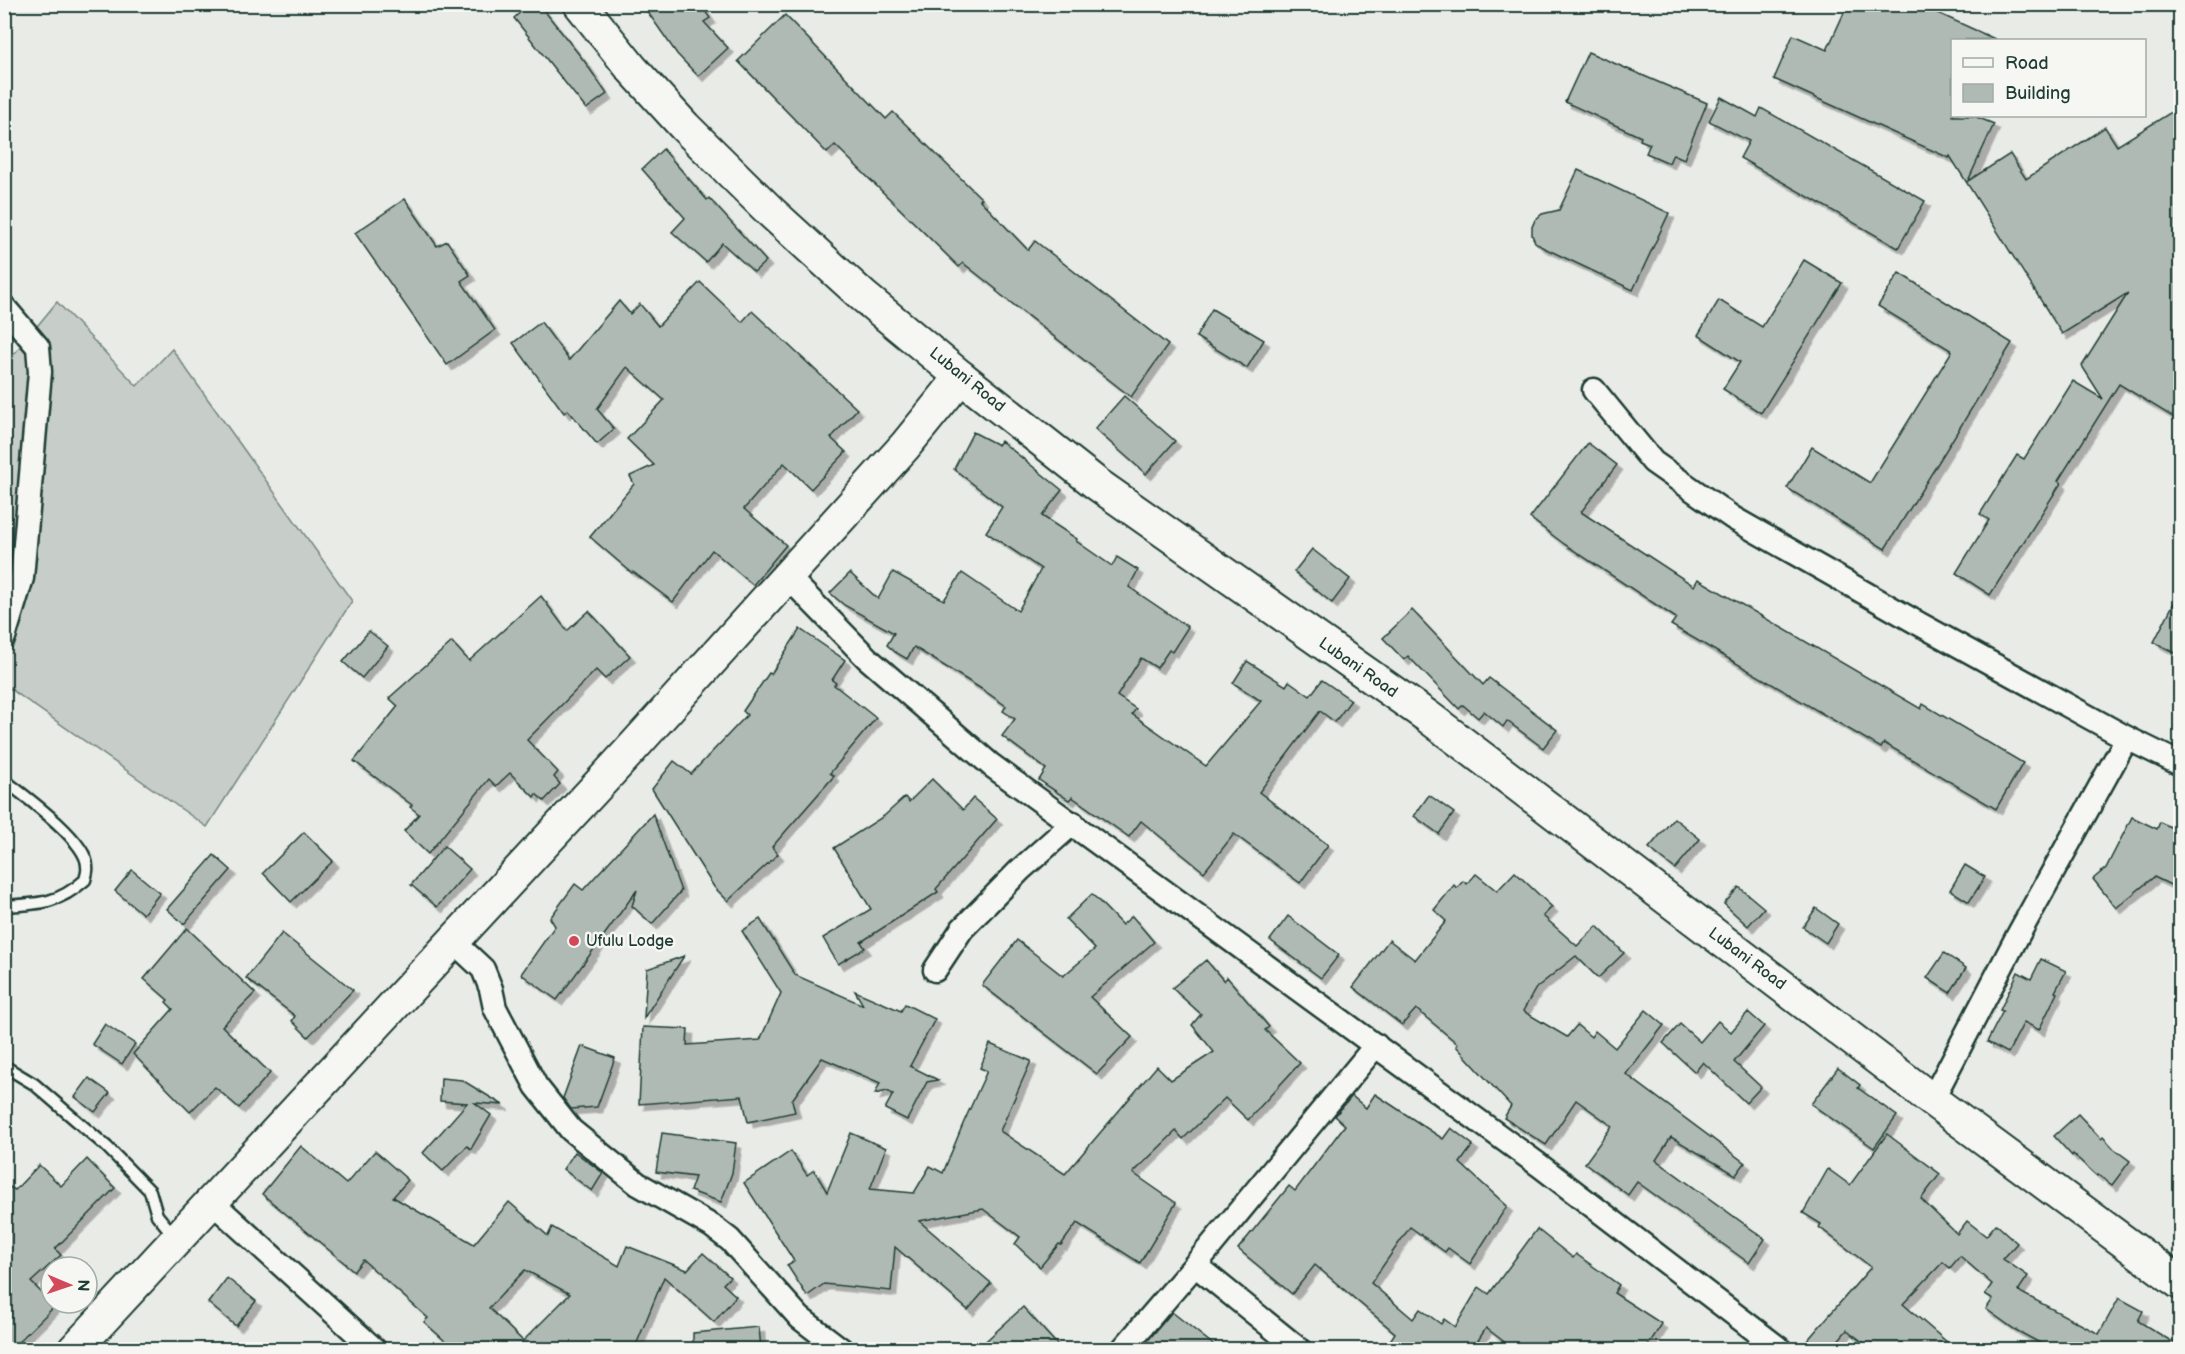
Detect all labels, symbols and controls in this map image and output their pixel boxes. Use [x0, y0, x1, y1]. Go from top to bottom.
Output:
legend [1951, 39, 2146, 117]
text: Road [2005, 53, 2049, 74]
text: Building [2005, 83, 2071, 104]
street label: Lubani Road [925, 344, 1009, 416]
street label: Lubani Road [1315, 634, 1401, 702]
street label: Lubani Road [1705, 924, 1789, 994]
place label: Ufulu Lodge [586, 932, 674, 951]
marker: Ufulu Lodge [567, 934, 581, 948]
north arrow [39, 1255, 99, 1315]
text: N [73, 1279, 92, 1292]

